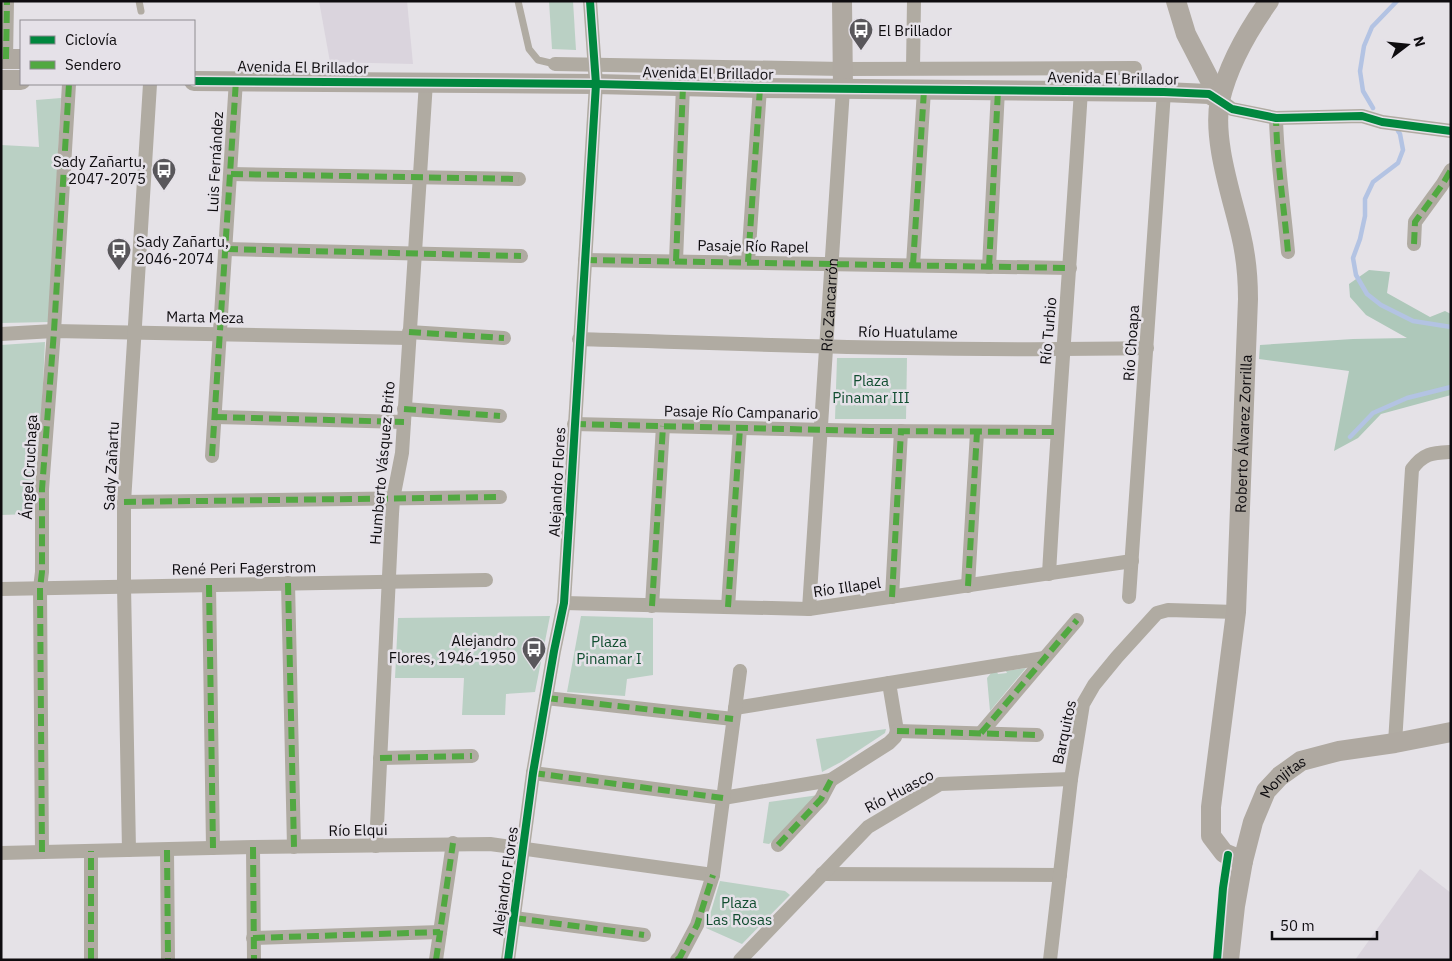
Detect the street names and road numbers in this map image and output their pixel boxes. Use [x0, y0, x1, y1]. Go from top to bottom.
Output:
street label: Avenida El Brillador [237, 56, 369, 78]
street label: Avenida El Brillador [642, 62, 774, 84]
street label: Avenida El Brillador [1047, 67, 1179, 89]
street label: Luis Fernández [203, 111, 227, 213]
street label: Pasaje Río Rapel [697, 236, 809, 256]
street label: Río Zancarrón [816, 257, 841, 352]
street label: Río Turbio [1036, 296, 1060, 366]
street label: Río Choapa [1119, 304, 1143, 382]
street label: Marta Meza [166, 307, 244, 327]
street label: Río Huatulame [858, 322, 958, 342]
street label: Roberto Álvarez Zorrilla [1230, 354, 1255, 513]
street label: Humberto Vásquez Brito [365, 380, 399, 546]
street label: Pasaje Río Campanario [664, 401, 818, 423]
street label: Ángel Cruchaga [17, 414, 41, 520]
street label: Sady Zañartu [99, 421, 123, 511]
street label: Alejandro Flores [545, 427, 569, 537]
street label: René Peri Fagerstrom [172, 557, 316, 579]
street label: Río Illapel [812, 573, 882, 601]
street label: Barquitos [1048, 698, 1080, 766]
street label: Monjitas [1255, 751, 1308, 801]
street label: Río Huasco [861, 765, 937, 817]
street label: Río Elqui [328, 820, 388, 840]
street label: Alejandro Flores [488, 825, 522, 937]

